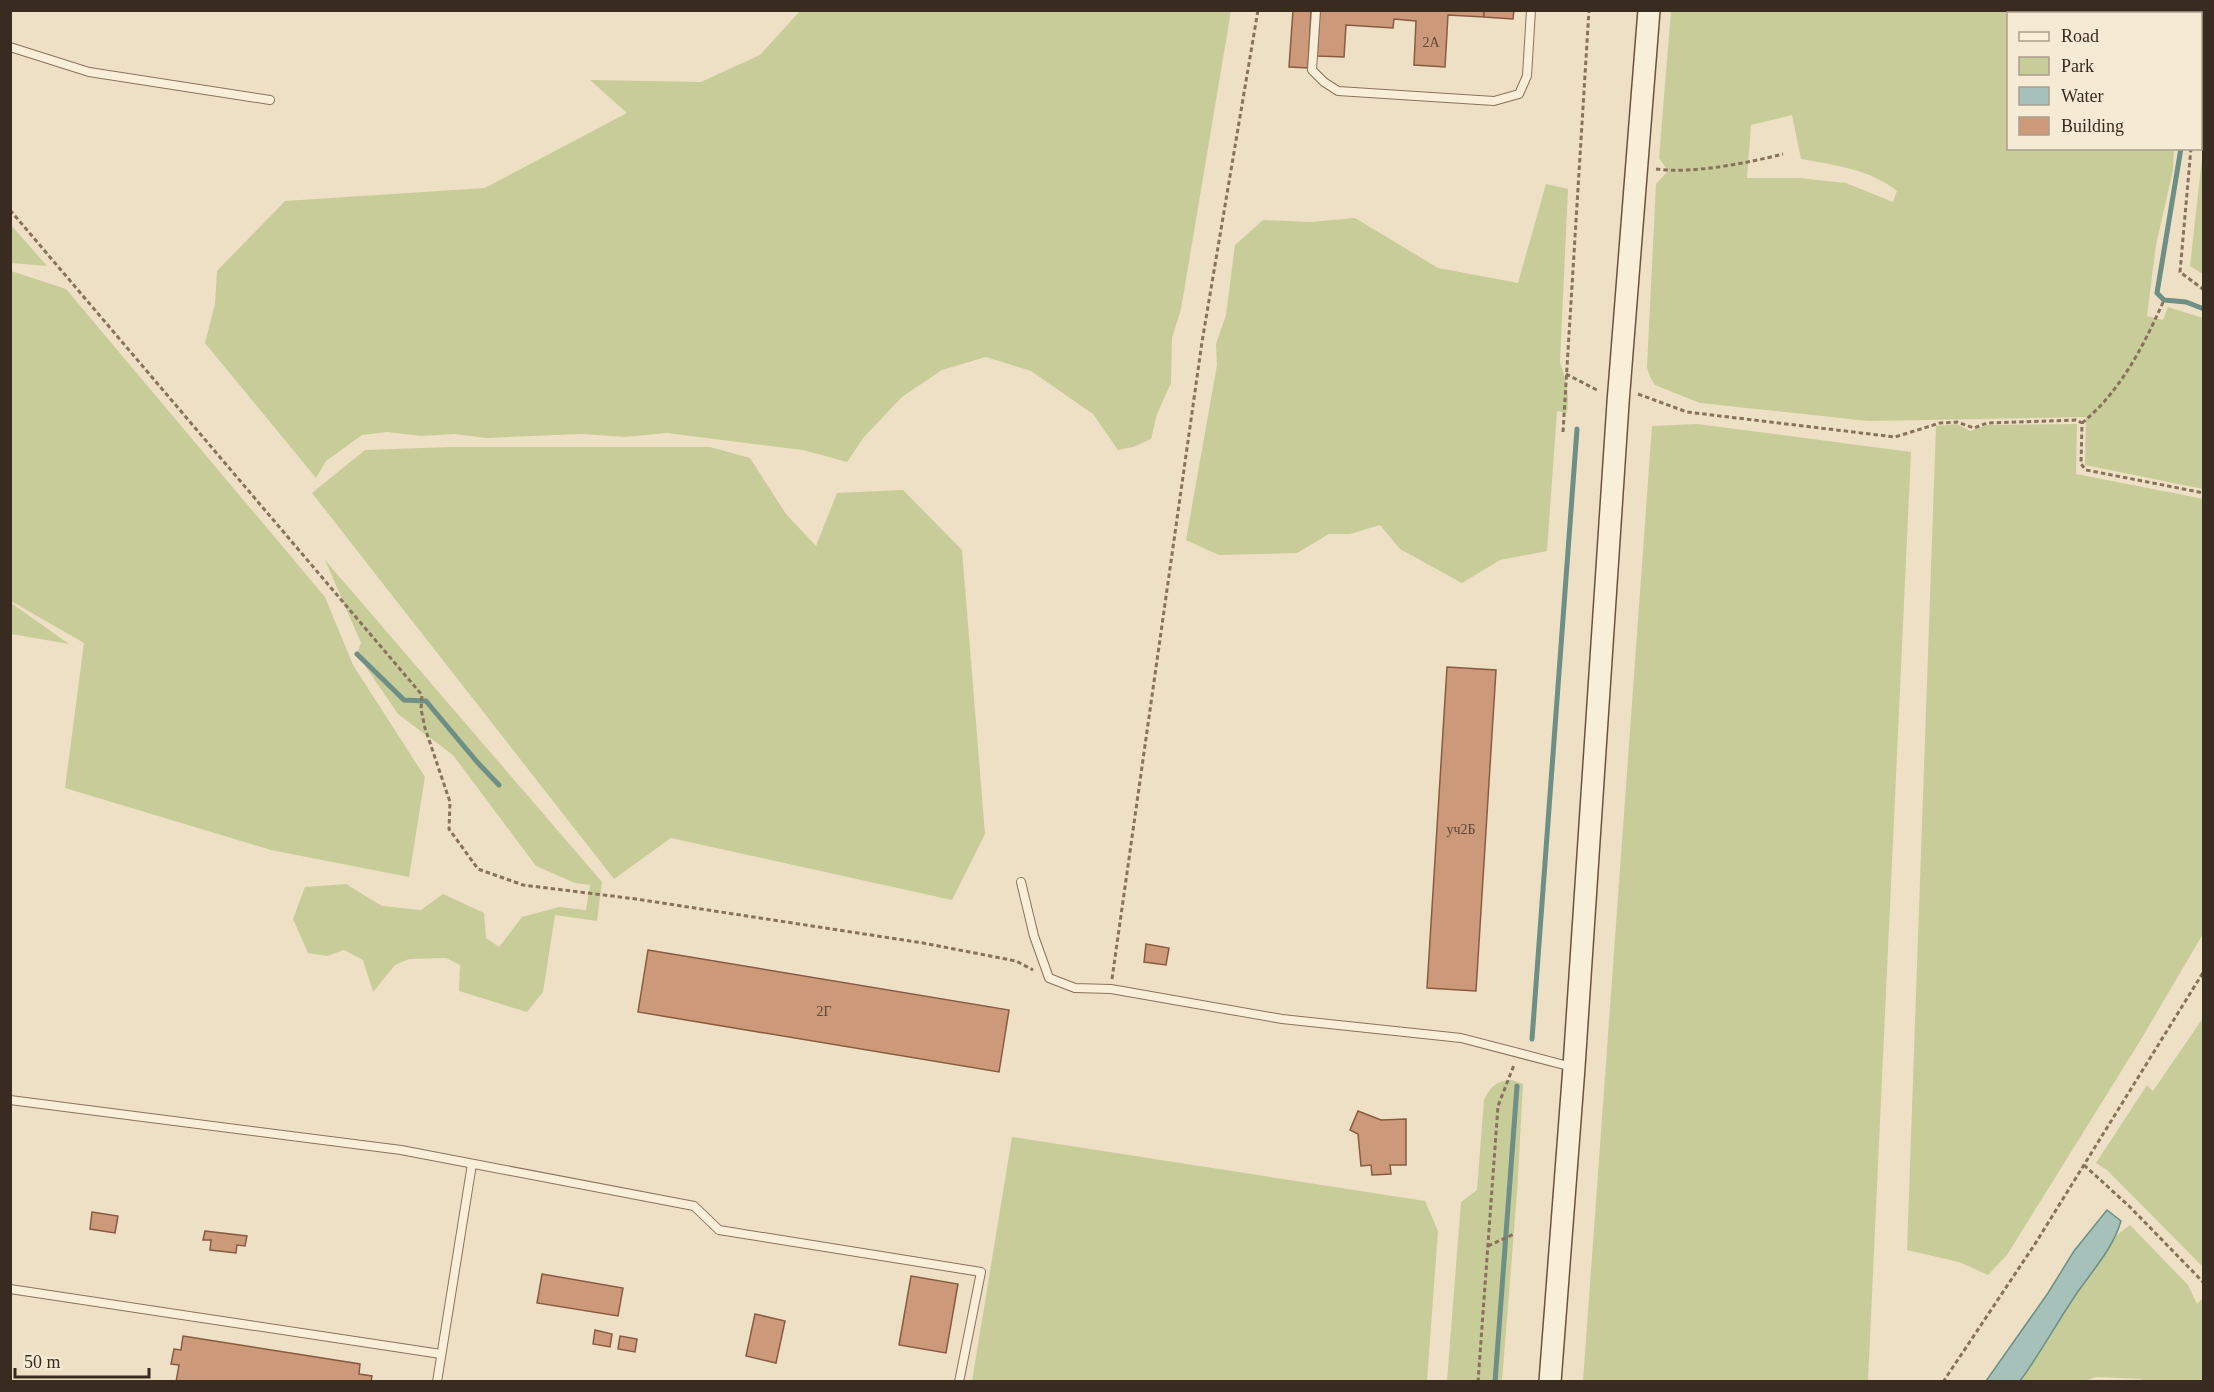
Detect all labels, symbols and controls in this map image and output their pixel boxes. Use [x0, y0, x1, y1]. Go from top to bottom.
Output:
legend [2007, 12, 2202, 150]
text: Road [2061, 26, 2099, 46]
house number: 2А [1422, 35, 1440, 50]
text: Park [2061, 56, 2094, 76]
text: Water [2061, 86, 2104, 106]
text: Building [2061, 116, 2124, 136]
house number: уч2Б [1446, 822, 1476, 837]
house number: 2Г [816, 1004, 832, 1019]
scale bar [15, 1341, 148, 1379]
text: 50 m [24, 1352, 61, 1372]

